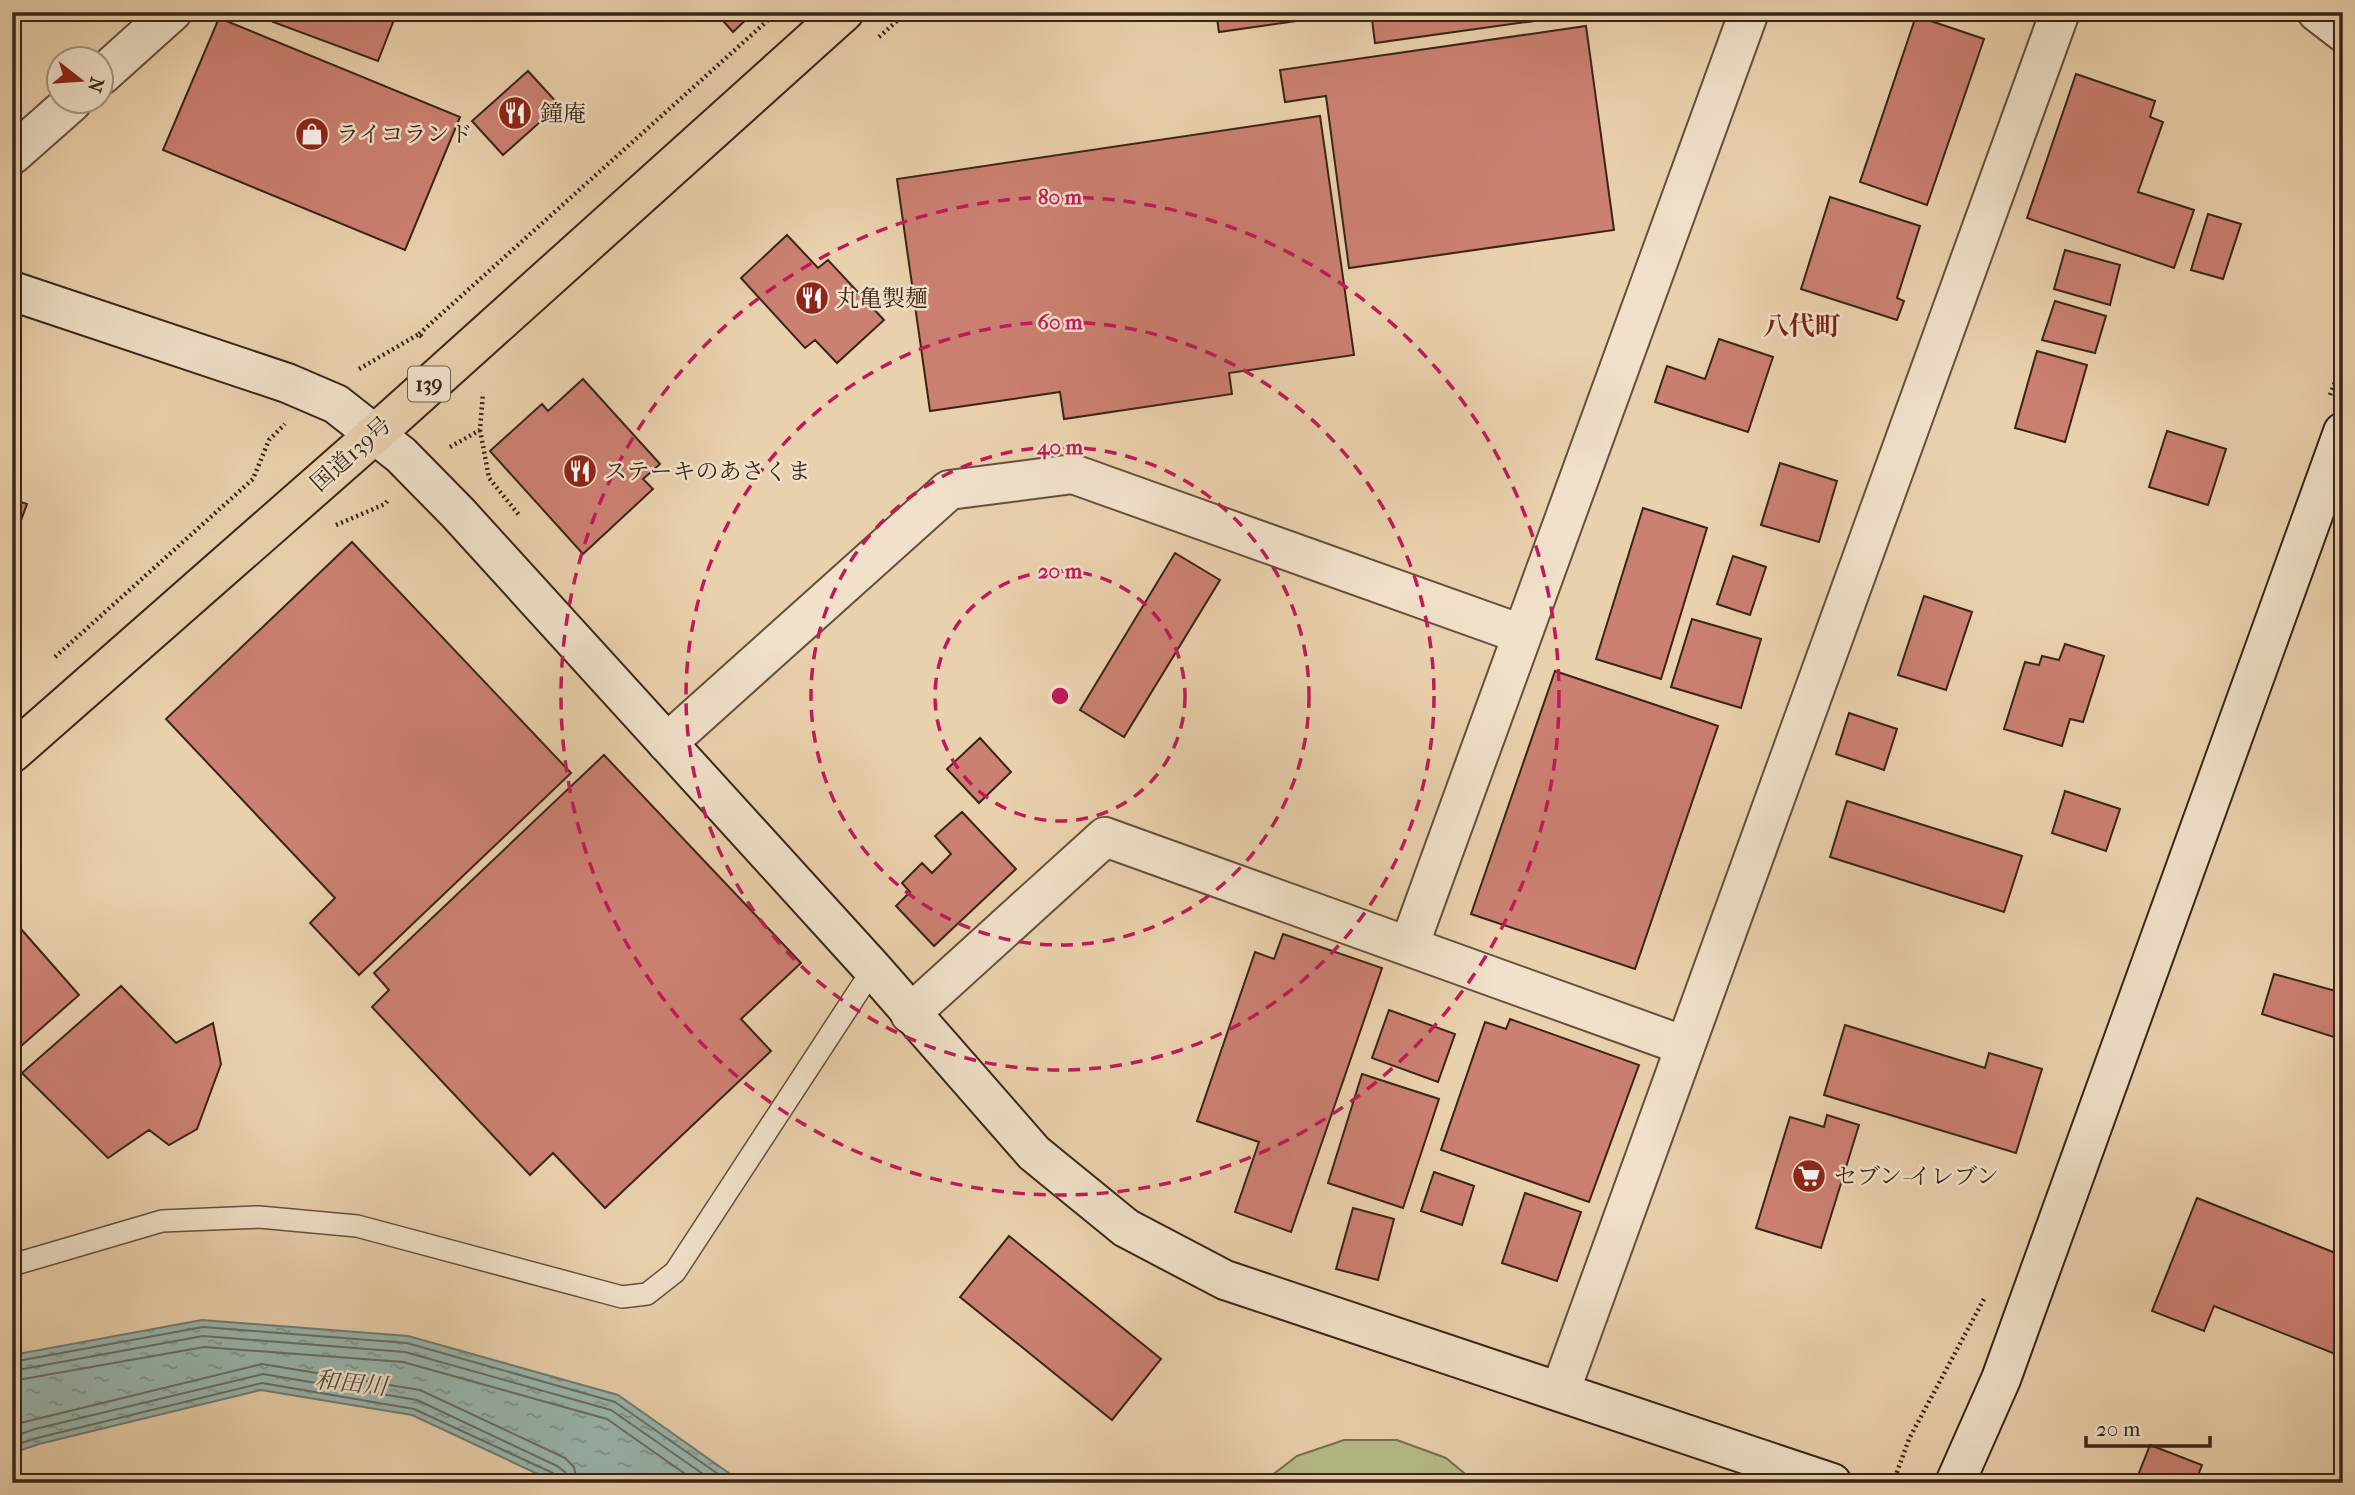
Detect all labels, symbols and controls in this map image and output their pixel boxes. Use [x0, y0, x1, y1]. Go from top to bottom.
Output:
north arrow [46, 46, 116, 116]
text: N [83, 75, 108, 95]
restaurant icon: 鐘庵 [496, 94, 534, 132]
place label: 鐘庵 [540, 100, 586, 127]
shop icon: ライコランド [293, 115, 331, 153]
place label: ライコランド [336, 121, 472, 148]
text: 80 m [1038, 185, 1083, 209]
restaurant icon: 丸亀製麺 [793, 279, 831, 317]
place label: 丸亀製麺 [836, 285, 928, 312]
text: 60 m [1038, 310, 1083, 334]
district label: 八代町 [1763, 311, 1841, 342]
road number: 139 [408, 366, 450, 402]
street label: 国道139号 [305, 411, 397, 497]
text: 40 m [1036, 435, 1084, 460]
restaurant icon: ステーキのあさくま [561, 452, 599, 490]
place label: ステーキのあさくま [604, 458, 811, 485]
text: 20 m [1038, 559, 1083, 583]
centre of rings [1048, 684, 1072, 708]
supermarket icon: セブン-イレブン [1790, 1157, 1828, 1195]
place label: セブン-イレブン [1834, 1163, 1999, 1190]
water label: 和田川 [314, 1365, 391, 1401]
scale bar [2086, 1404, 2210, 1448]
text: 20 m [2096, 1417, 2141, 1441]

